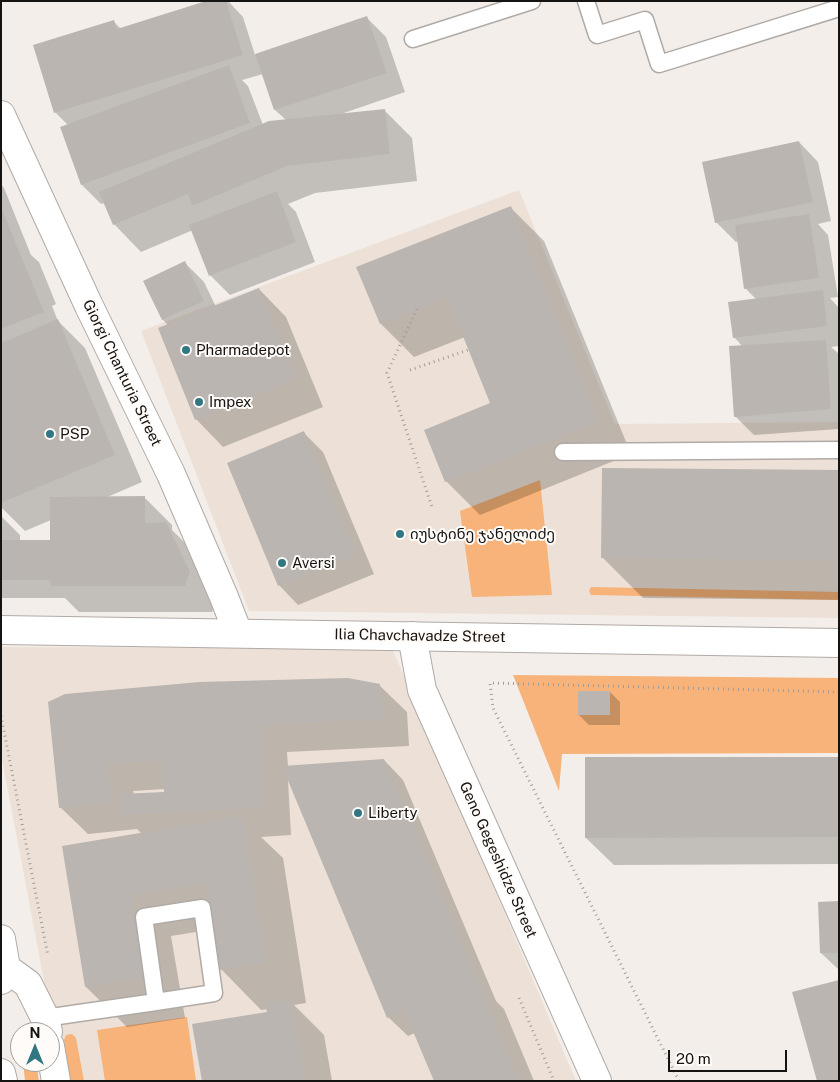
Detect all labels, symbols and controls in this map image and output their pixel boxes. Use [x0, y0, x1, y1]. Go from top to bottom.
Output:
street label: Giorgi Chanturia Street [79, 297, 165, 449]
place label: Pharmadepot [196, 341, 290, 359]
marker: Pharmadepot [180, 344, 192, 356]
place label: Impex [209, 393, 252, 411]
marker: Impex [193, 396, 205, 408]
place label: PSP [60, 425, 89, 443]
marker: PSP [44, 428, 56, 440]
place label: იუსტინე ჯანელიძე [410, 525, 555, 543]
marker: იუსტინე ჯანელიძე [394, 528, 406, 540]
place label: Aversi [292, 554, 335, 572]
marker: Aversi [276, 557, 288, 569]
street label: Ilia Chavchavadze Street [334, 626, 506, 646]
street label: Geno Gegeshidze Street [455, 779, 541, 941]
place label: Liberty [368, 804, 417, 822]
marker: Liberty [352, 807, 364, 819]
north arrow [10, 1022, 60, 1072]
text: N [30, 1025, 40, 1041]
scale bar [670, 1040, 789, 1072]
text: 20 m [676, 1050, 711, 1067]

